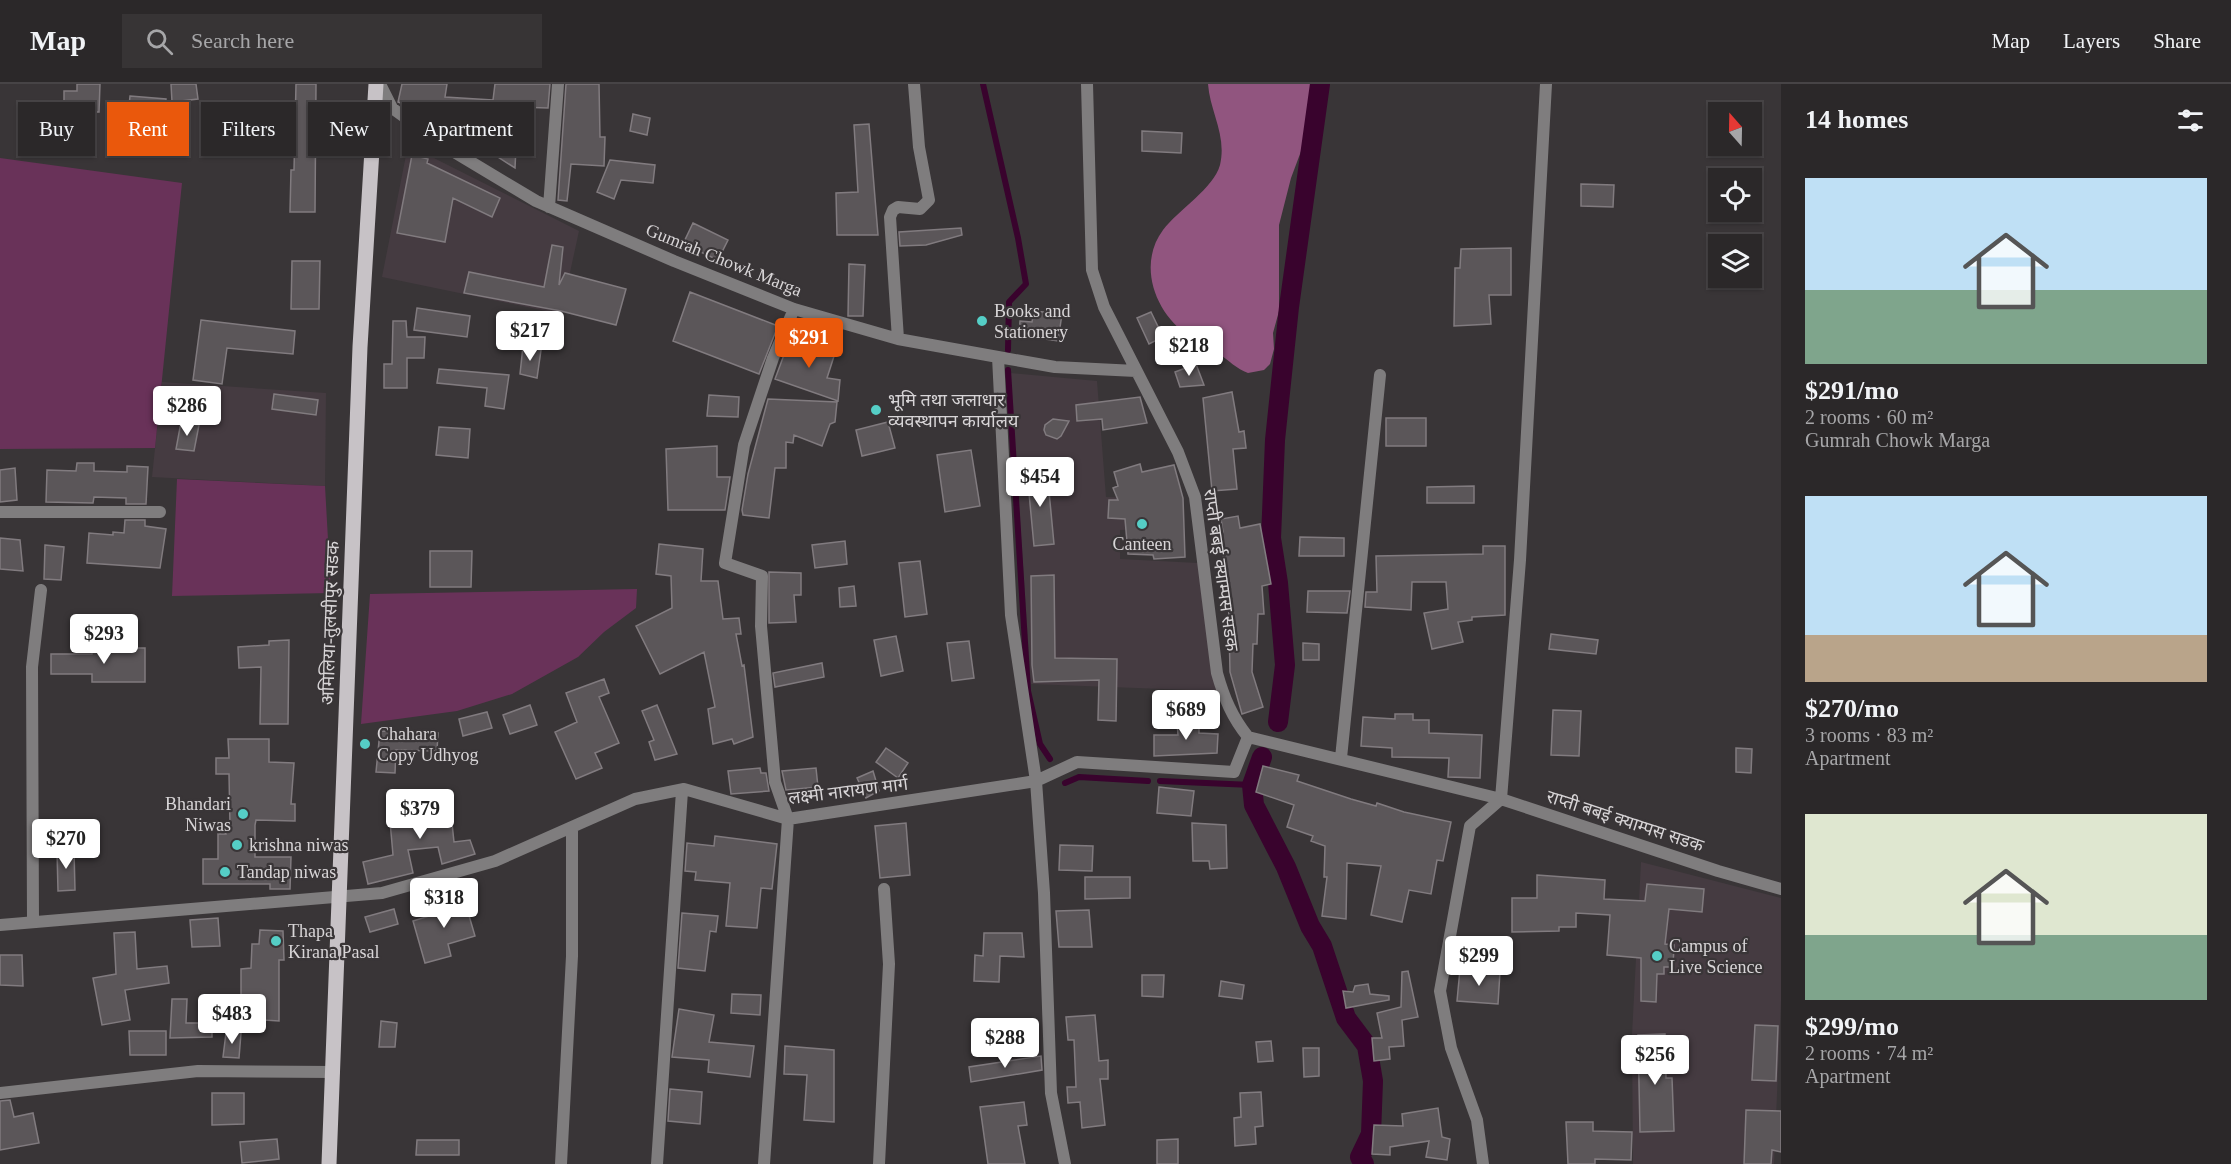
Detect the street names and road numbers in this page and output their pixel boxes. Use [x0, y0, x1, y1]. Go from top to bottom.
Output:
street label: Gumrah Chowk Marga [643, 220, 805, 300]
street label: राप्ती बबई क्याम्पस सडक [1200, 487, 1243, 654]
street label: अमिलिया-तुलसीपुर सडक [317, 539, 345, 705]
street label: लक्ष्मी नारायण मार्ग [787, 773, 910, 808]
street label: राप्ती बबई क्याम्पस सडक [1544, 785, 1707, 856]

